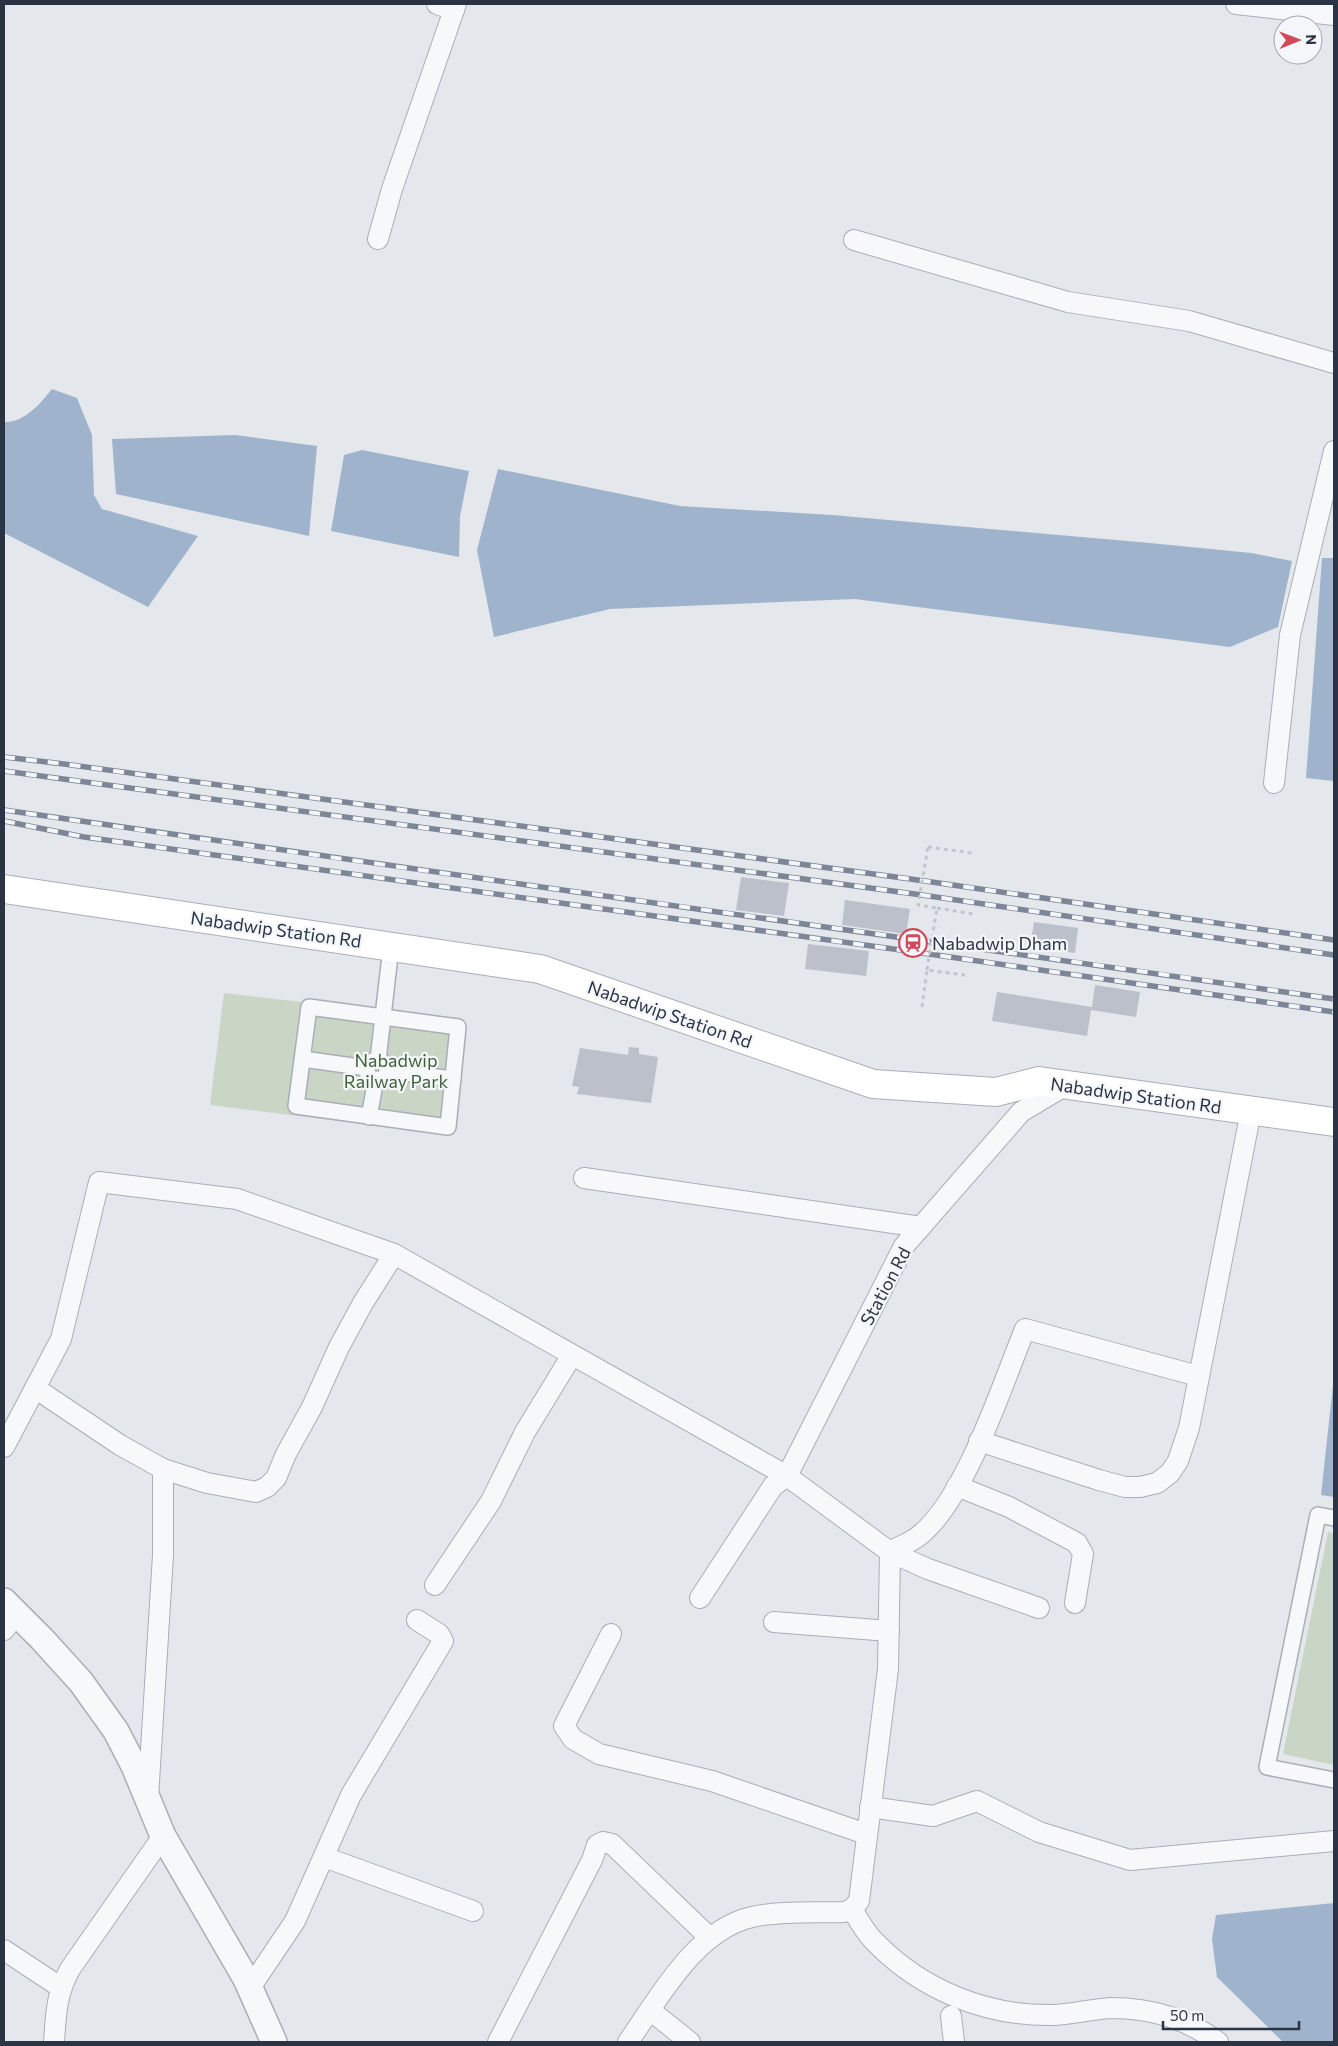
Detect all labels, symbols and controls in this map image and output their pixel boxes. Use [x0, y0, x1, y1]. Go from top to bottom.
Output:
north arrow [1273, 15, 1323, 65]
text: N [1303, 34, 1320, 45]
street label: Nabadwip Station Rd [189, 906, 363, 952]
station icon: Nabadwip Dham [898, 928, 928, 958]
place label: Nabadwip Dham [932, 932, 1067, 954]
street label: Nabadwip Station Rd [585, 976, 755, 1052]
park label: Nabadwip Railway Park [344, 1049, 448, 1092]
street label: Nabadwip Station Rd [1049, 1072, 1223, 1118]
street label: Station Rd [855, 1243, 915, 1329]
scale bar [1163, 1998, 1299, 2030]
text: 50 m [1170, 2006, 1204, 2024]

